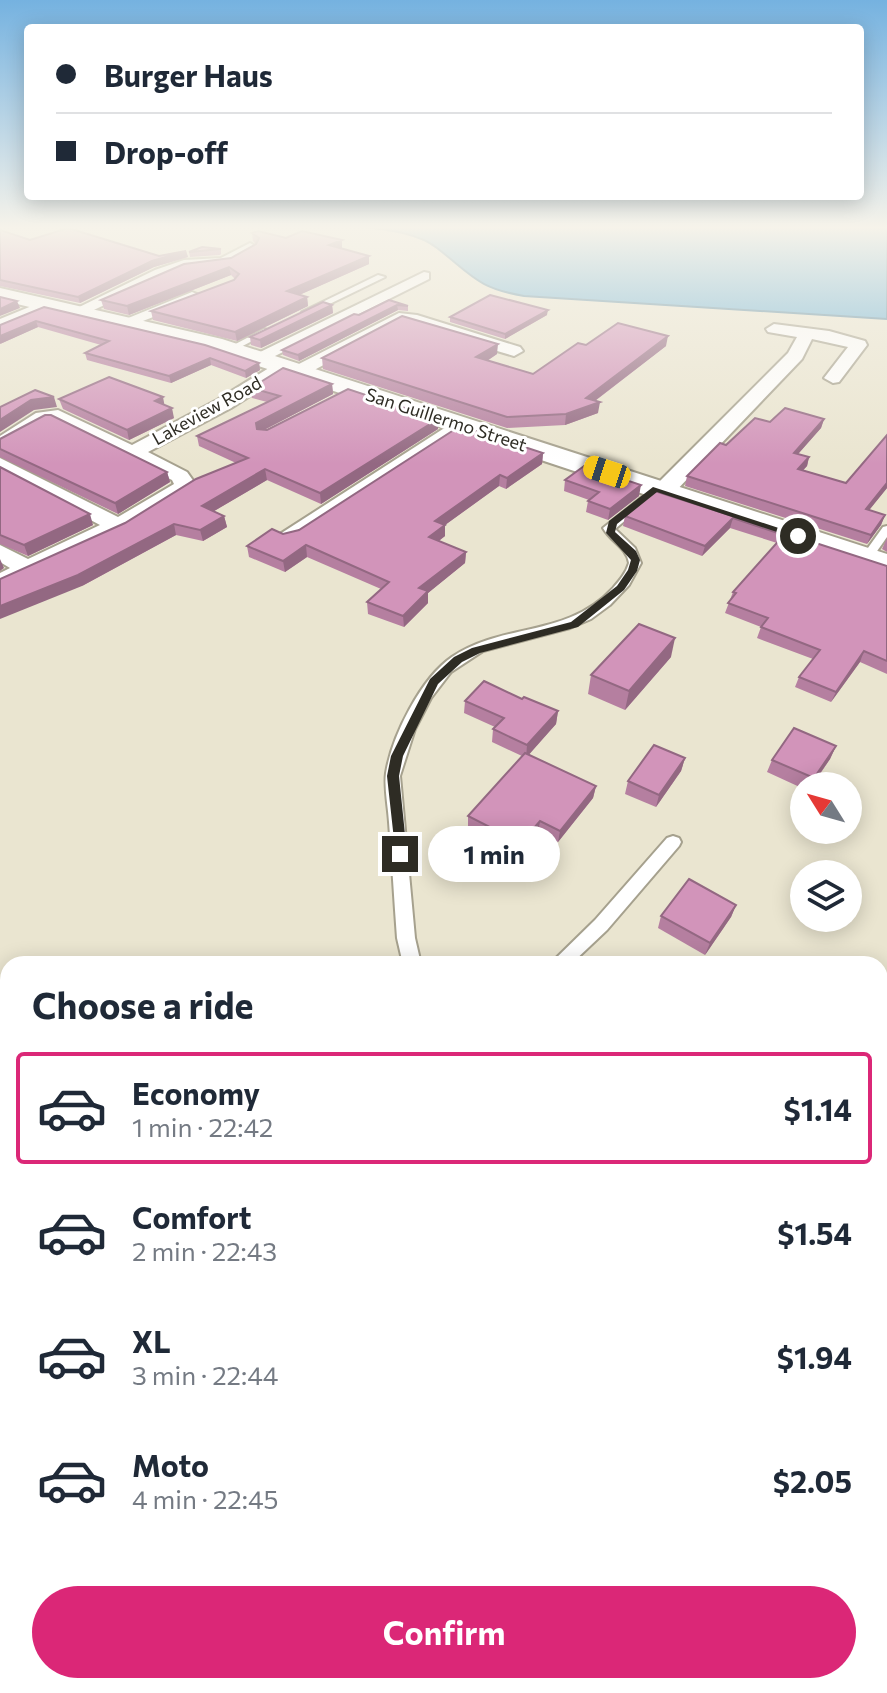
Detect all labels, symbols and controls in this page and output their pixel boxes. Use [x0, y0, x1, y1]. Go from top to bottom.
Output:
text: Burger Haus [104, 56, 273, 93]
text: Drop-off [104, 133, 228, 170]
street label: Lakeview Road [148, 371, 265, 449]
street label: San Guillermo Street [363, 383, 530, 456]
car [580, 453, 634, 491]
route start [780, 518, 816, 554]
north arrow [790, 772, 862, 844]
map controls [790, 772, 862, 932]
callout: 1 min [428, 826, 560, 882]
route end [382, 836, 418, 872]
text: 1 min [463, 838, 525, 869]
button: layers [790, 860, 862, 932]
text: Choose a ride [32, 982, 253, 1026]
icon: car [36, 1072, 108, 1144]
text: Economy [132, 1074, 260, 1111]
text: $1.14 [783, 1090, 852, 1127]
text: 1 min · 22:42 [132, 1111, 273, 1142]
icon: car [36, 1196, 108, 1268]
text: Comfort [132, 1198, 251, 1235]
text: $1.54 [777, 1214, 852, 1251]
text: 2 min · 22:43 [132, 1235, 277, 1266]
icon: car [36, 1320, 108, 1392]
text: XL [132, 1322, 171, 1359]
text: $1.94 [777, 1338, 852, 1375]
text: 3 min · 22:44 [132, 1359, 278, 1390]
icon: car [36, 1444, 108, 1516]
text: Moto [132, 1446, 209, 1483]
text: $2.05 [773, 1462, 852, 1499]
text: 4 min · 22:45 [132, 1483, 278, 1514]
button: Confirm [32, 1586, 856, 1678]

